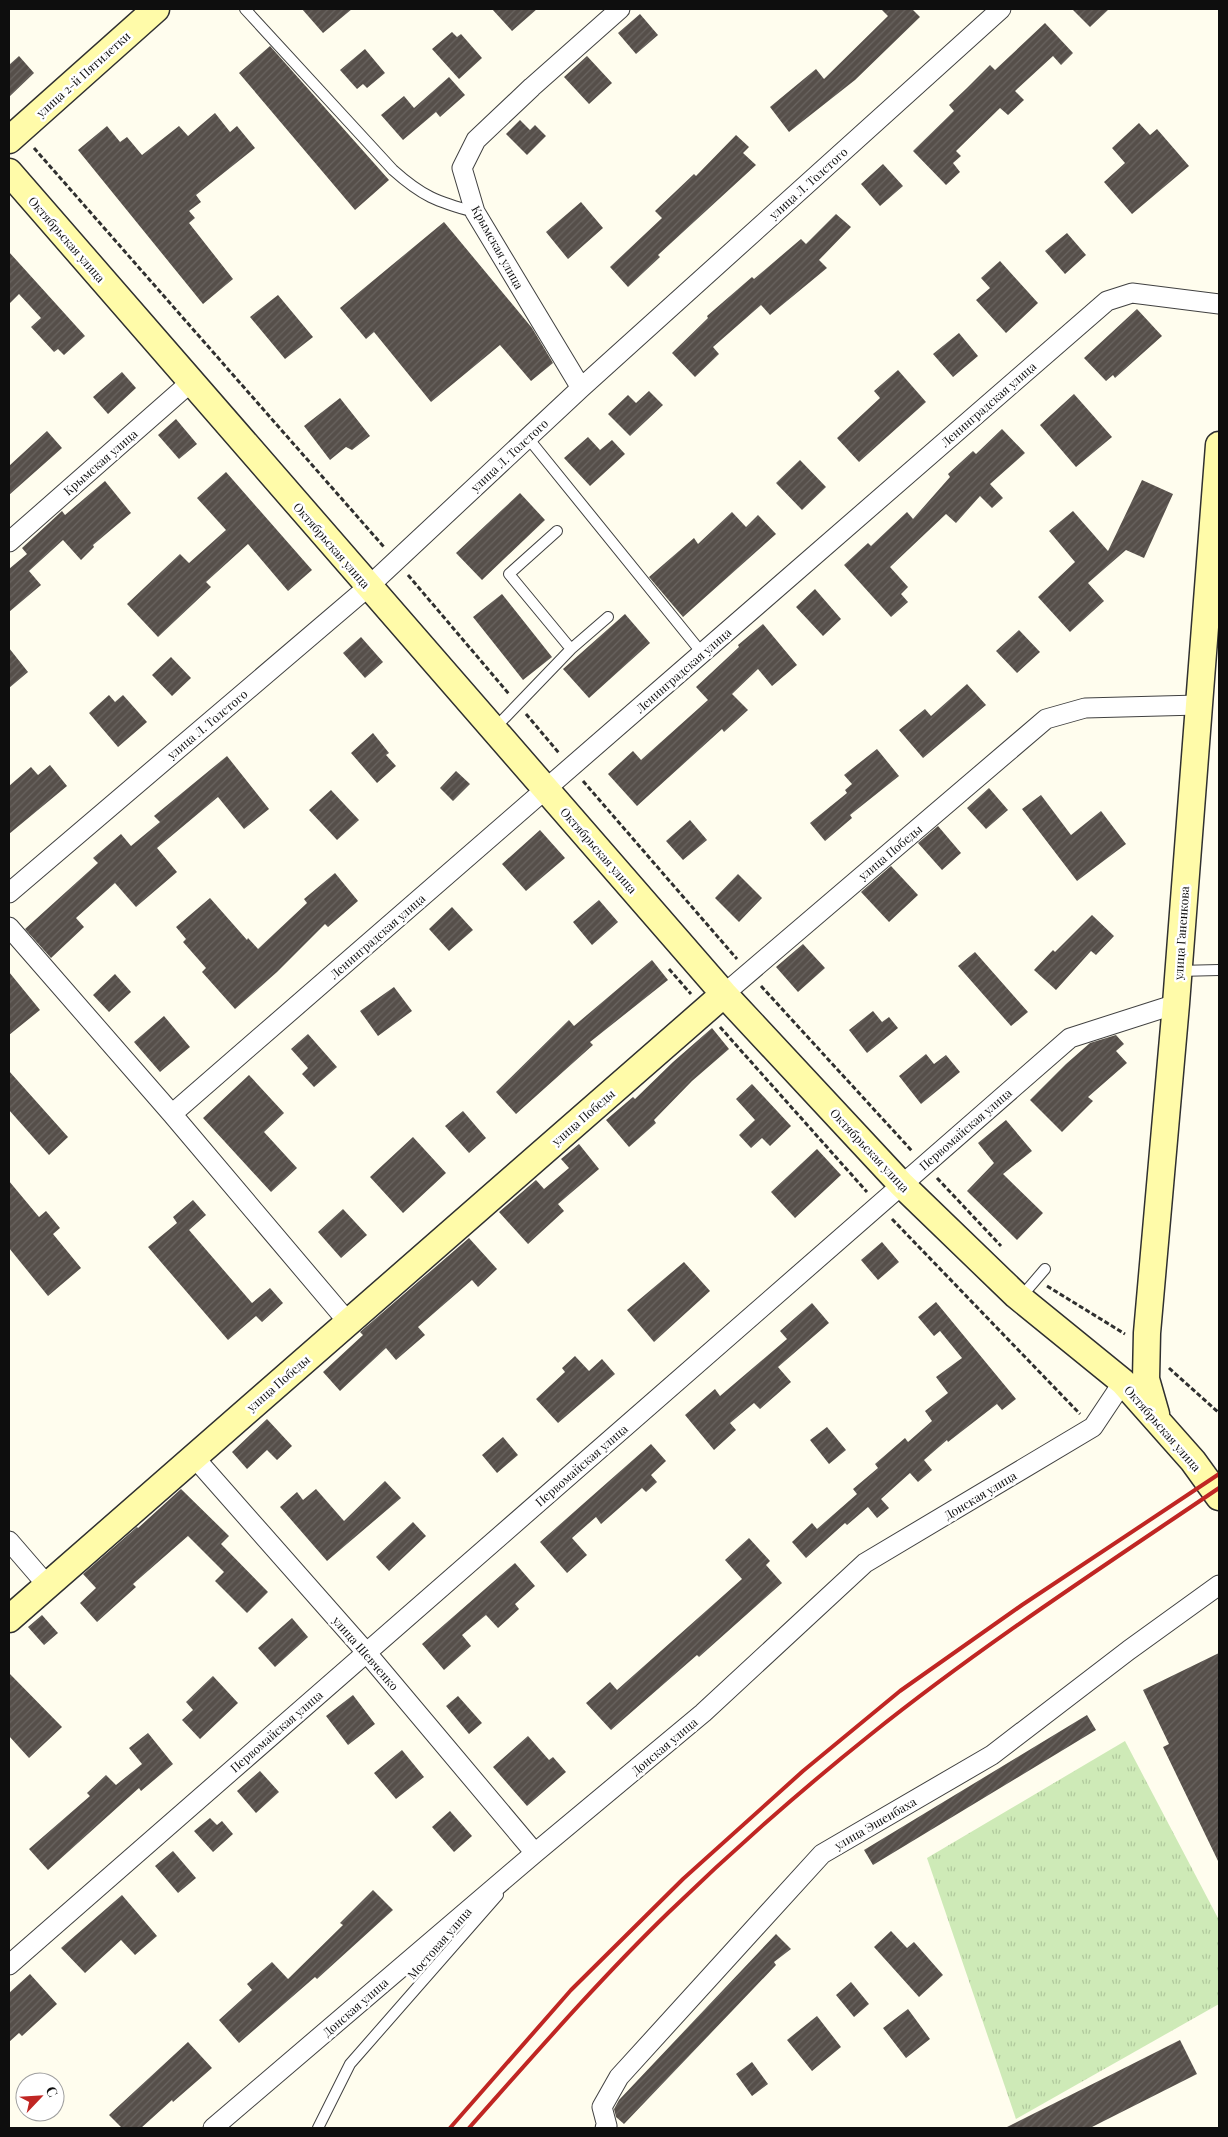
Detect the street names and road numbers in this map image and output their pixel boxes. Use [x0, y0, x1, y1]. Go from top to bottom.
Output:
street label: улица 2-й Пятилетки [32, 27, 134, 121]
street label: улица Л. Толстого [765, 143, 851, 223]
street label: Октябрьская улица [25, 193, 109, 285]
street label: Крымская улица [468, 202, 528, 292]
street label: Ленинградская улица [936, 358, 1039, 451]
street label: улица Л. Толстого [466, 415, 551, 496]
street label: Крымская улица [60, 425, 140, 499]
street label: Октябрьская улица [290, 499, 374, 591]
street label: Ленинградская улица [631, 624, 734, 717]
street label: улица Л. Толстого [163, 685, 251, 763]
street label: Октябрьская улица [557, 804, 641, 896]
street label: улица Победы [854, 821, 925, 884]
street label: улица Ганенкова [1170, 886, 1192, 981]
street label: Ленинградская улица [325, 890, 428, 983]
street label: Первомайская улица [915, 1084, 1015, 1174]
street label: улица Победы [547, 1085, 618, 1149]
street label: Октябрьская улица [827, 1105, 913, 1195]
street label: улица Победы [242, 1351, 313, 1415]
street label: Октябрьская улица [1121, 1382, 1205, 1474]
street label: Первомайская улица [531, 1420, 631, 1510]
street label: Донская улица [941, 1467, 1019, 1523]
street label: улица Шевченко [329, 1612, 403, 1694]
street label: Первомайская улица [226, 1686, 326, 1776]
street label: Донская улица [628, 1714, 700, 1778]
street label: улица Эшенбаха [830, 1793, 919, 1853]
street label: Мостовая улица [403, 1904, 475, 1982]
street label: Донская улица [319, 1974, 391, 2040]

